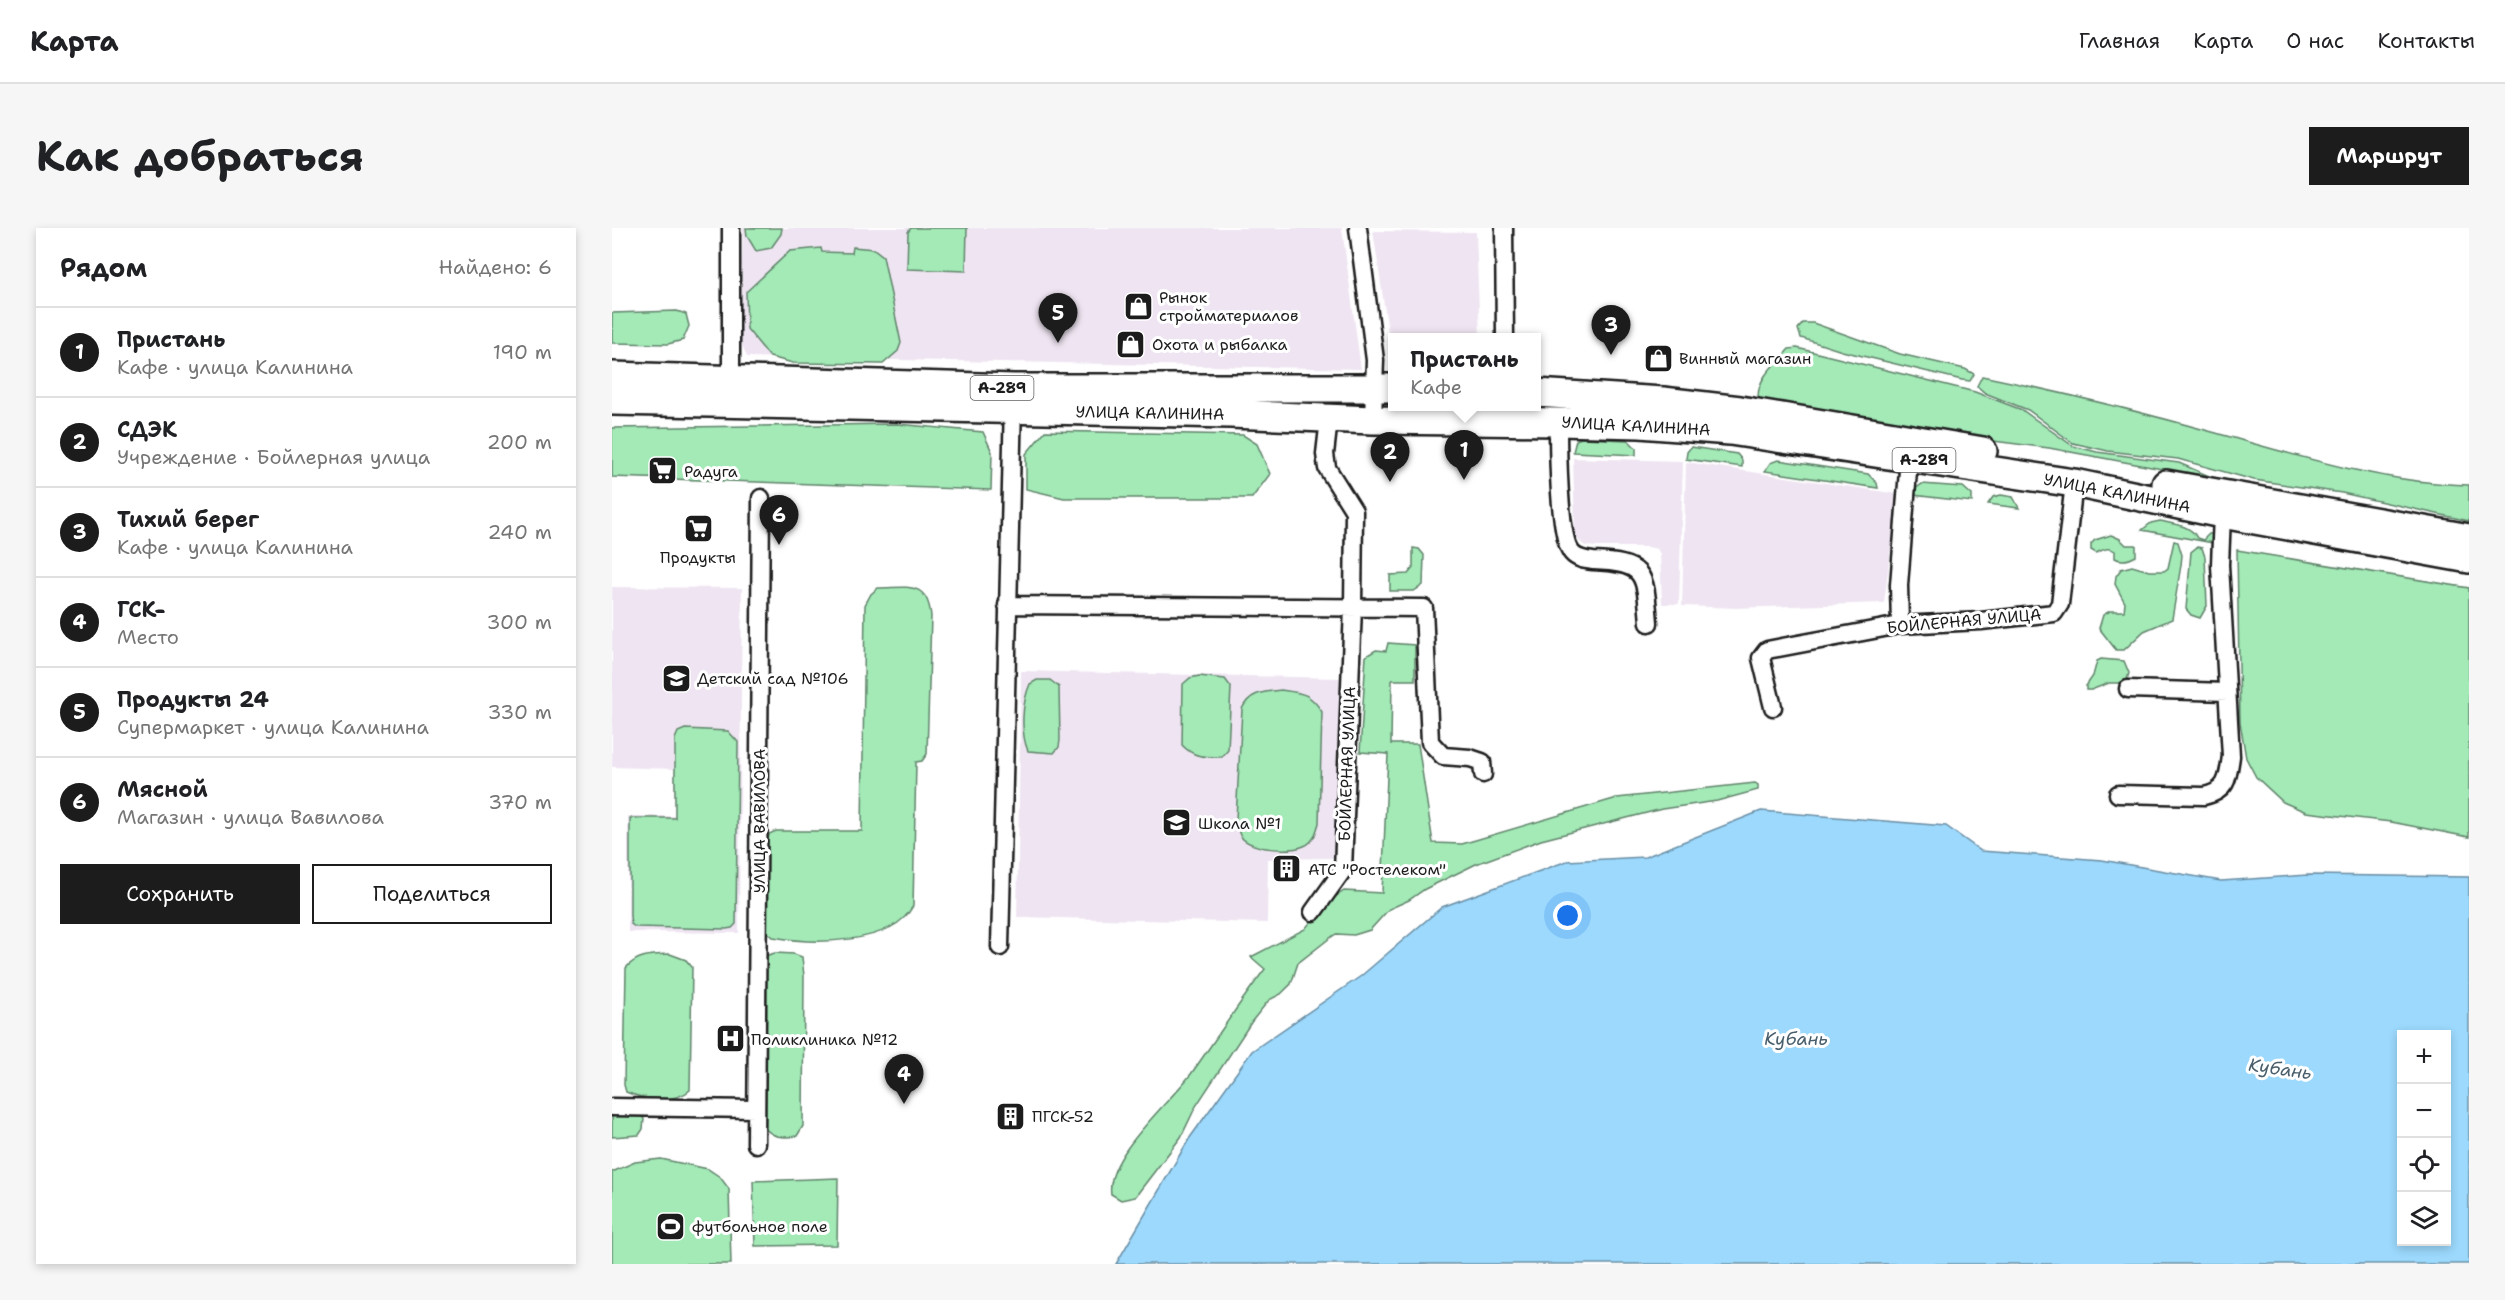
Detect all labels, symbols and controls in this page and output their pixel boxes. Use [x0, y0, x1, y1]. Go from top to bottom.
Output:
text: Карта [30, 22, 119, 60]
text: Главная [2079, 27, 2160, 55]
text: Карта [2193, 27, 2253, 55]
text: О нас [2286, 27, 2344, 55]
text: Контакты [2377, 27, 2475, 55]
button: Маршрут [2309, 127, 2469, 185]
text: Как добраться [36, 128, 364, 184]
text: Рядом [60, 250, 147, 285]
text: Найдено: 6 [439, 254, 552, 280]
place label: Рынок стройматериалов [1159, 287, 1299, 326]
shop icon: Рынок стройматериалов [1122, 290, 1154, 322]
pin: 5 [1038, 294, 1078, 343]
pin: 3 [1592, 306, 1630, 355]
text: Пристань [117, 325, 225, 354]
shop icon: Охота и рыбалка [1115, 328, 1147, 360]
popup [1388, 333, 1541, 411]
place label: Охота и рыбалка [1152, 334, 1288, 355]
text: 1 [75, 339, 84, 365]
text: 190 m [493, 339, 552, 365]
shop icon: Винный магазин [1642, 342, 1674, 374]
text: Пристань [1410, 345, 1519, 374]
place label: Винный магазин [1679, 348, 1811, 369]
text: Кафе · улица Калинина [117, 354, 353, 380]
text: Кафе [1410, 374, 1462, 400]
road number: А-289 [970, 376, 1034, 400]
street label: УЛИЦА КАЛИНИНА [1075, 401, 1225, 425]
street label: УЛИЦА КАЛИНИНА [1561, 412, 1711, 440]
text: СДЭК [117, 415, 177, 444]
text: 2 [73, 429, 87, 455]
text: 200 m [487, 429, 552, 455]
pin: 1 [1444, 430, 1484, 480]
pin: 2 [1370, 432, 1410, 482]
text: Учреждение · Бойлерная улица [117, 444, 430, 470]
road number: А-289 [1892, 448, 1956, 472]
supermarket icon: Радуга [647, 455, 679, 487]
place label: Радуга [684, 461, 738, 482]
street label: УЛИЦА КАЛИНИНА [2042, 468, 2192, 518]
pin: 6 [760, 496, 798, 545]
text: Тихий берег [117, 505, 259, 534]
supermarket icon: Продукты [682, 513, 714, 545]
text: 3 [73, 519, 87, 545]
text: 240 m [487, 519, 552, 545]
text: Кафе · улица Калинина [117, 534, 353, 560]
place label: Продукты [660, 547, 736, 568]
text: ГСК- [117, 595, 166, 624]
street label: БОЙЛЕРНАЯ УЛИЦА [1886, 604, 2042, 638]
text: 4 [73, 609, 87, 635]
text: 300 m [486, 609, 552, 635]
text: Место [117, 624, 179, 650]
school or university icon: Детский сад №106 [660, 662, 692, 694]
place label: Детский сад №106 [697, 668, 849, 689]
text: Продукты 24 [117, 685, 269, 714]
street label: БОЙЛЕРНАЯ УЛИЦА [1334, 686, 1360, 842]
text: 5 [73, 699, 86, 725]
text: 330 m [488, 699, 552, 725]
text: Супермаркет · улица Калинина [117, 714, 429, 740]
street label: УЛИЦА ВАВИЛОВА [749, 749, 770, 893]
text: Мясной [117, 775, 208, 804]
text: 6 [73, 789, 87, 815]
text: 370 m [488, 789, 552, 815]
text: Магазин · улица Вавилова [117, 804, 384, 830]
school or university icon: Школа №1 [1161, 807, 1193, 839]
place label: Школа №1 [1198, 813, 1281, 834]
building icon: АТС "Ростелеком" [1271, 853, 1303, 885]
place label: АТС "Ростелеком" [1308, 859, 1446, 880]
button: Сохранить [60, 864, 300, 924]
button: Поделиться [312, 864, 552, 924]
your location [1553, 901, 1582, 930]
hospital icon: Поликлиника №12 [714, 1023, 746, 1055]
water label: Кубань [1764, 1027, 1828, 1051]
place label: Поликлиника №12 [751, 1029, 898, 1050]
map controls [2397, 1030, 2451, 1246]
button: + [2397, 1030, 2451, 1084]
water label: Кубань [2247, 1053, 2313, 1085]
pin: 4 [884, 1054, 924, 1104]
button: − [2397, 1084, 2451, 1138]
building icon: ПГСК-52 [995, 1100, 1027, 1132]
place label: ПГСК-52 [1032, 1106, 1094, 1127]
button: locate [2397, 1138, 2451, 1192]
button: layers [2397, 1192, 2451, 1246]
sports icon: футбольное поле [655, 1210, 687, 1242]
place label: футбольное поле [692, 1216, 828, 1237]

